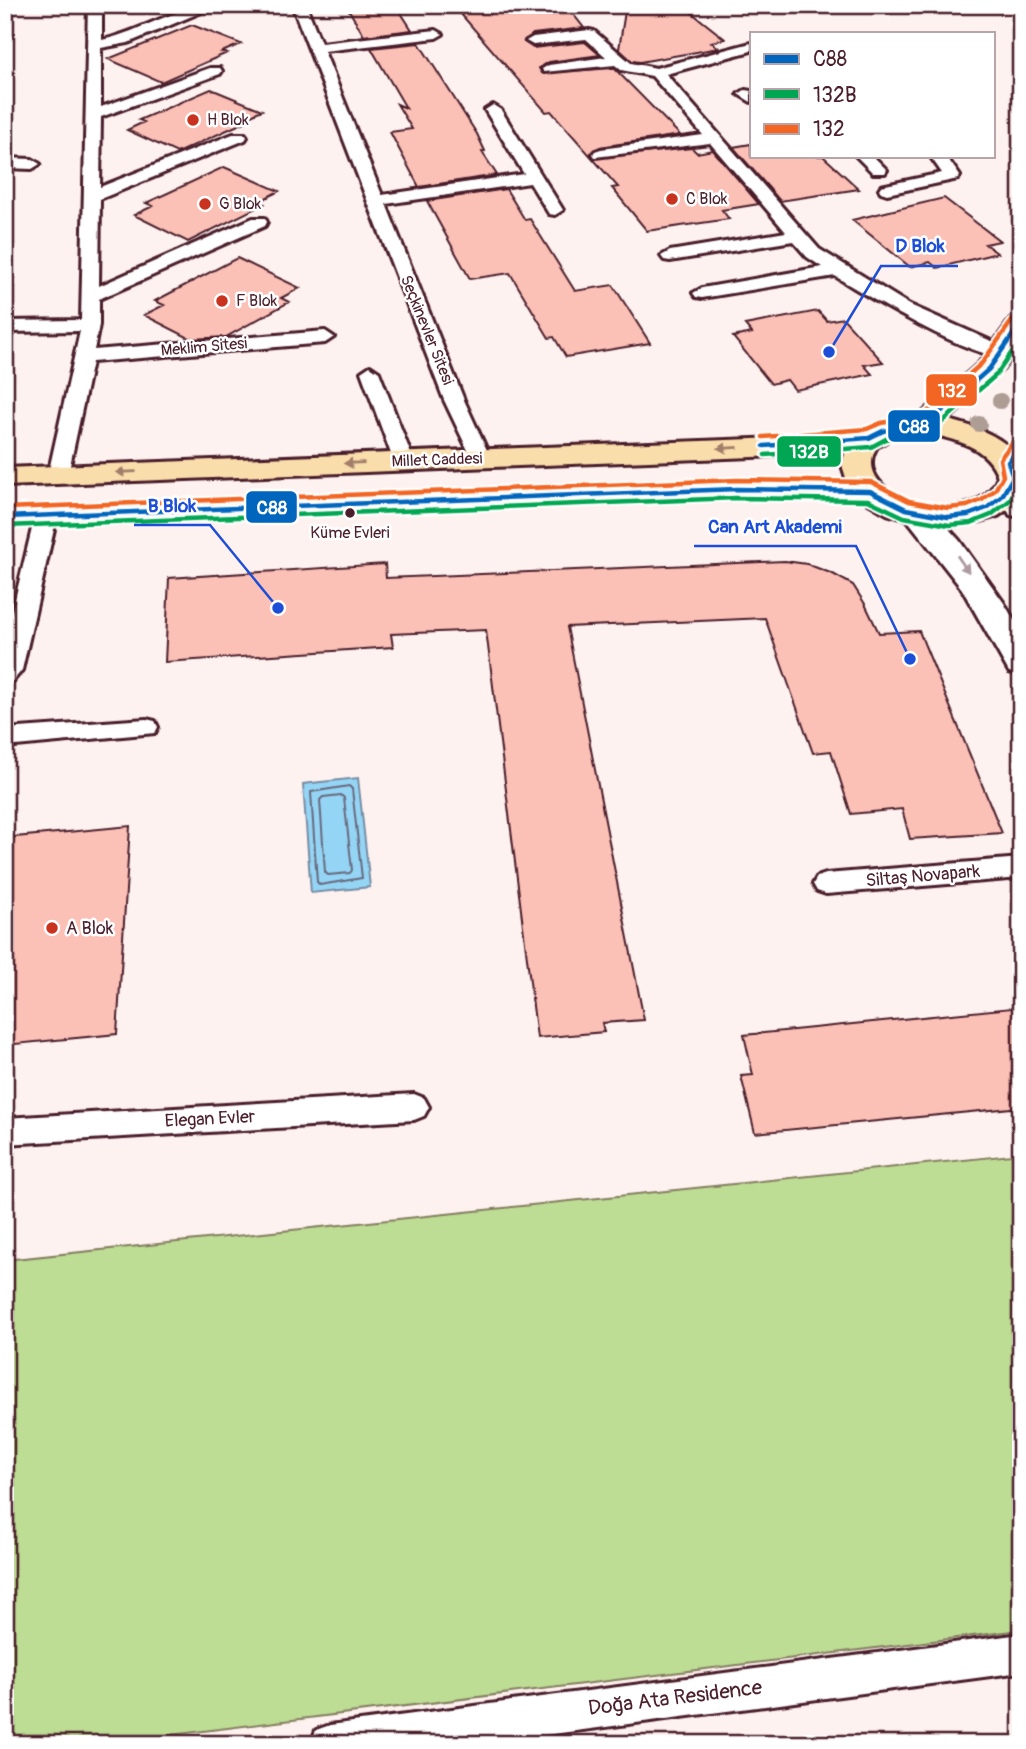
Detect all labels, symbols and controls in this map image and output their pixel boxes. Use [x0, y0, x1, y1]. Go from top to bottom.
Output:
legend [750, 32, 995, 158]
text: C88 [813, 46, 847, 73]
text: 132B [813, 82, 857, 109]
place label: H Blok [207, 110, 249, 130]
marker: H Blok [185, 112, 201, 128]
text: 132 [813, 116, 845, 143]
place label: C Blok [686, 189, 728, 209]
marker: C Blok [664, 191, 680, 207]
place label: G Blok [219, 194, 262, 214]
marker: G Blok [197, 196, 213, 212]
callout: D Blok [881, 226, 958, 266]
text: D Blok [895, 234, 946, 258]
street label: Seçkinevler Sitesi [396, 272, 458, 388]
place label: F Blok [236, 291, 278, 311]
marker: F Blok [214, 293, 230, 309]
street label: Meklim Sitesi [160, 333, 248, 361]
line badge: 132 [925, 373, 978, 407]
text: 132 [938, 379, 967, 403]
line badge: C88 [887, 409, 941, 443]
text: C88 [899, 415, 930, 439]
line badge: 132B [776, 435, 842, 468]
text: 132B [789, 440, 829, 464]
one-way arrow [716, 442, 738, 453]
street label: Millet Caddesi [391, 448, 483, 472]
one-way arrow [342, 458, 364, 469]
one-way arrow [115, 467, 137, 478]
callout: B Blok [134, 485, 210, 525]
line badge: C88 [245, 490, 298, 524]
text: B Blok [148, 494, 197, 518]
text: C88 [257, 496, 288, 520]
marker: Küme Evleri [343, 506, 357, 520]
callout: Can Art Akademi [694, 506, 856, 546]
text: Can Art Akademi [708, 515, 843, 539]
place label: Küme Evleri [310, 523, 390, 543]
one-way arrow [956, 555, 970, 573]
street label: Siltaş Novapark [865, 860, 982, 892]
place label: A Blok [66, 917, 114, 940]
marker: A Blok [44, 920, 60, 936]
street label: Elegan Evler [164, 1105, 256, 1133]
street label: Doğa Ata Residence [586, 1674, 764, 1722]

